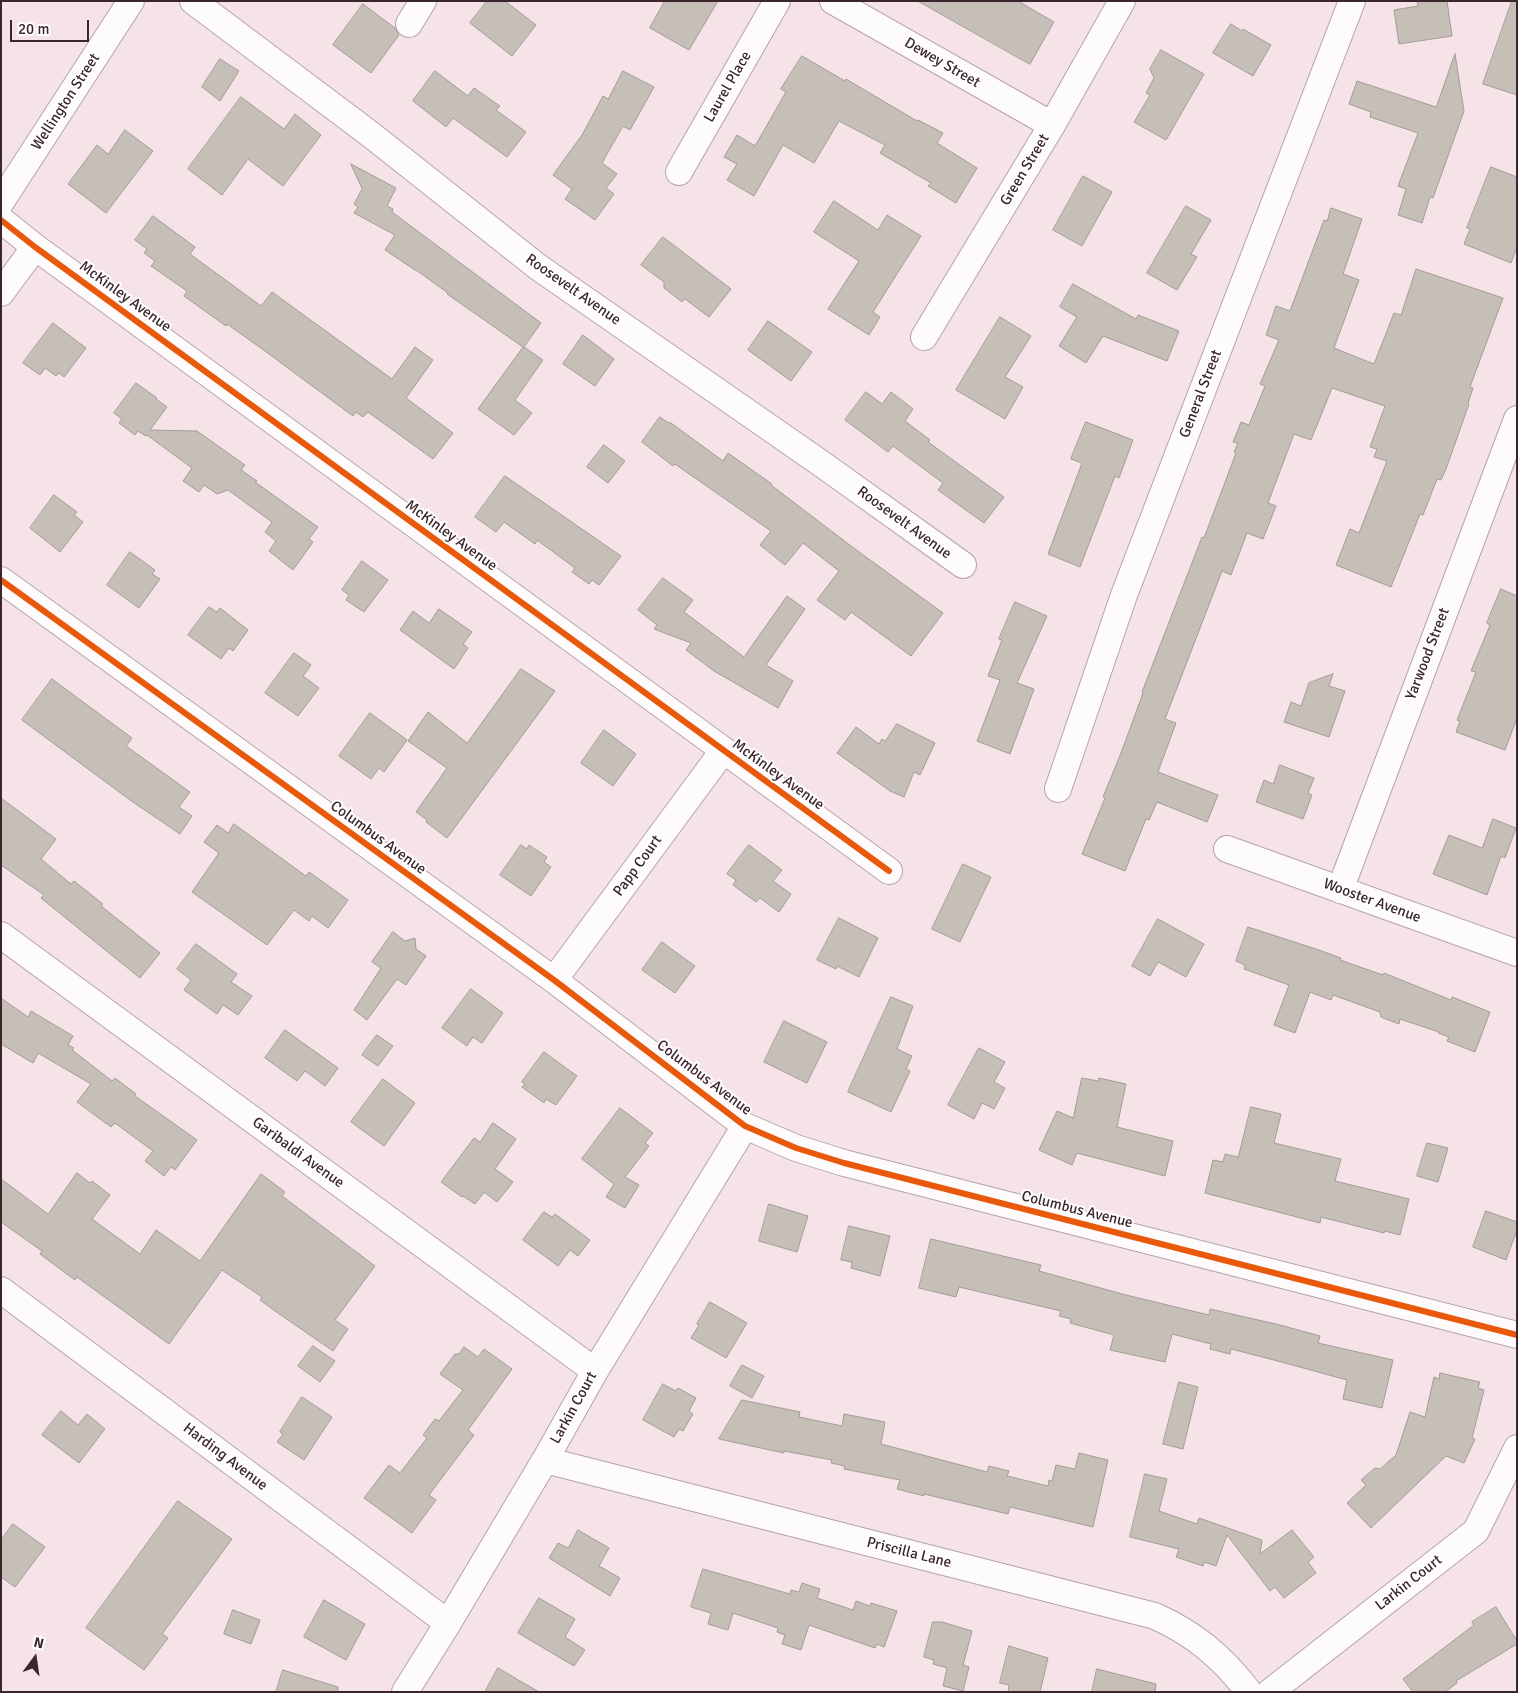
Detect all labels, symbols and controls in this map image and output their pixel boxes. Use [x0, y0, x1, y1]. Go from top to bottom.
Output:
scale bar [12, 10, 91, 42]
text: 20 m [18, 20, 49, 38]
street label: Dewey Street [901, 34, 983, 92]
street label: Laurel Place [700, 48, 756, 126]
street label: Wellington Street [28, 50, 104, 154]
street label: Green Street [997, 131, 1053, 209]
street label: Roosevelt Avenue [522, 250, 624, 330]
street label: McKinley Avenue [76, 258, 174, 336]
street label: General Street [1176, 348, 1226, 440]
street label: Roosevelt Avenue [853, 483, 955, 563]
street label: McKinley Avenue [402, 497, 500, 575]
street label: Yarwood Street [1402, 606, 1454, 702]
street label: McKinley Avenue [729, 736, 827, 814]
street label: Columbus Avenue [327, 797, 429, 879]
street label: Papp Court [610, 832, 666, 900]
street label: Wooster Avenue [1321, 875, 1423, 927]
street label: Columbus Avenue [653, 1036, 755, 1120]
street label: Garibaldi Avenue [249, 1114, 347, 1192]
street label: Columbus Avenue [1019, 1187, 1135, 1233]
street label: Larkin Court [547, 1369, 601, 1447]
street label: Harding Avenue [179, 1419, 271, 1495]
street label: Priscilla Lane [865, 1534, 953, 1572]
street label: Larkin Court [1372, 1551, 1446, 1615]
north arrow [10, 1633, 60, 1683]
text: N [32, 1634, 46, 1652]

